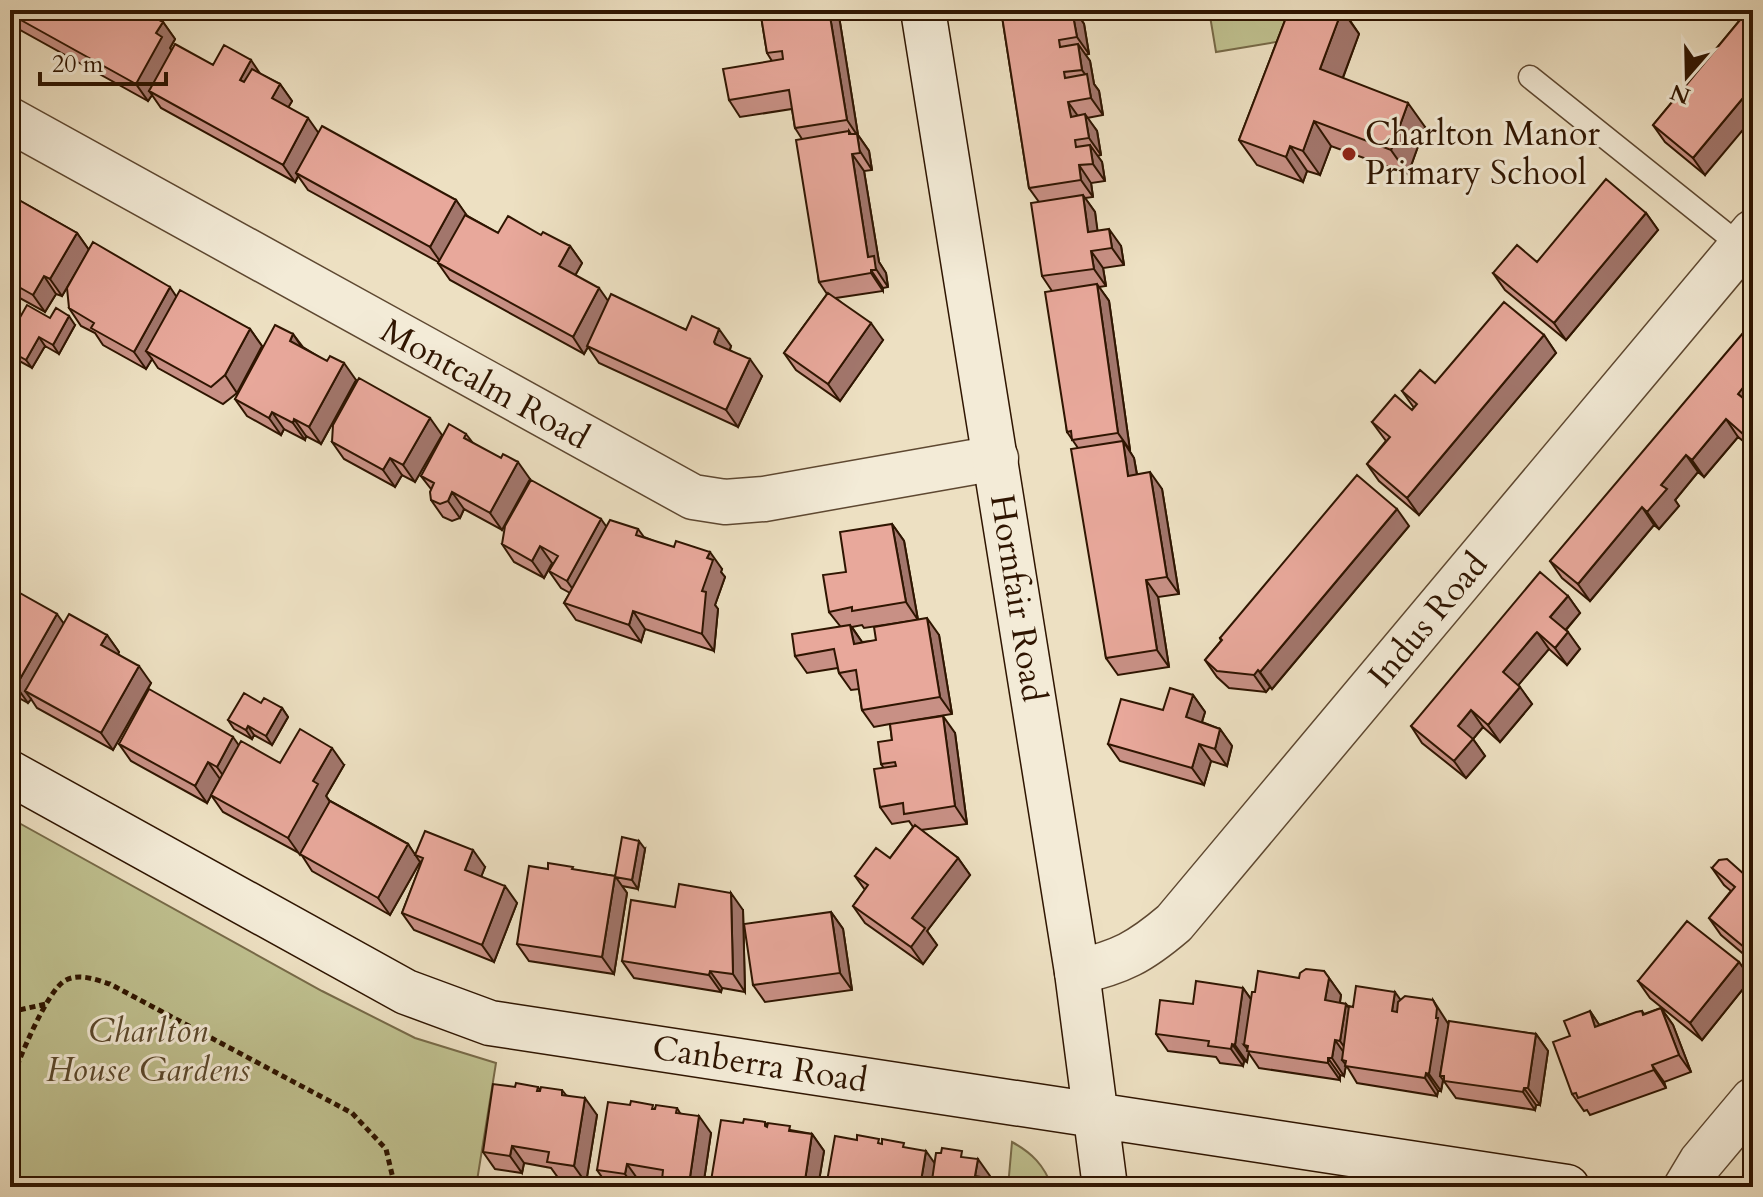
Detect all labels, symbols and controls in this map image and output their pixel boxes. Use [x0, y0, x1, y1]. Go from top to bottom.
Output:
scale bar [40, 36, 166, 86]
north arrow [1647, 36, 1727, 116]
text: 20 m [52, 48, 104, 81]
text: N [1666, 76, 1695, 111]
place label: Charlton Manor Primary School [1365, 111, 1600, 196]
marker: Charlton Manor Primary School [1340, 145, 1358, 163]
street label: Montcalm Road [372, 308, 598, 460]
street label: Hornfair Road [979, 491, 1057, 705]
street label: Indus Road [1358, 543, 1498, 697]
park label: Charlton House Gardens [46, 1008, 250, 1093]
street label: Canberra Road [649, 1024, 871, 1104]

